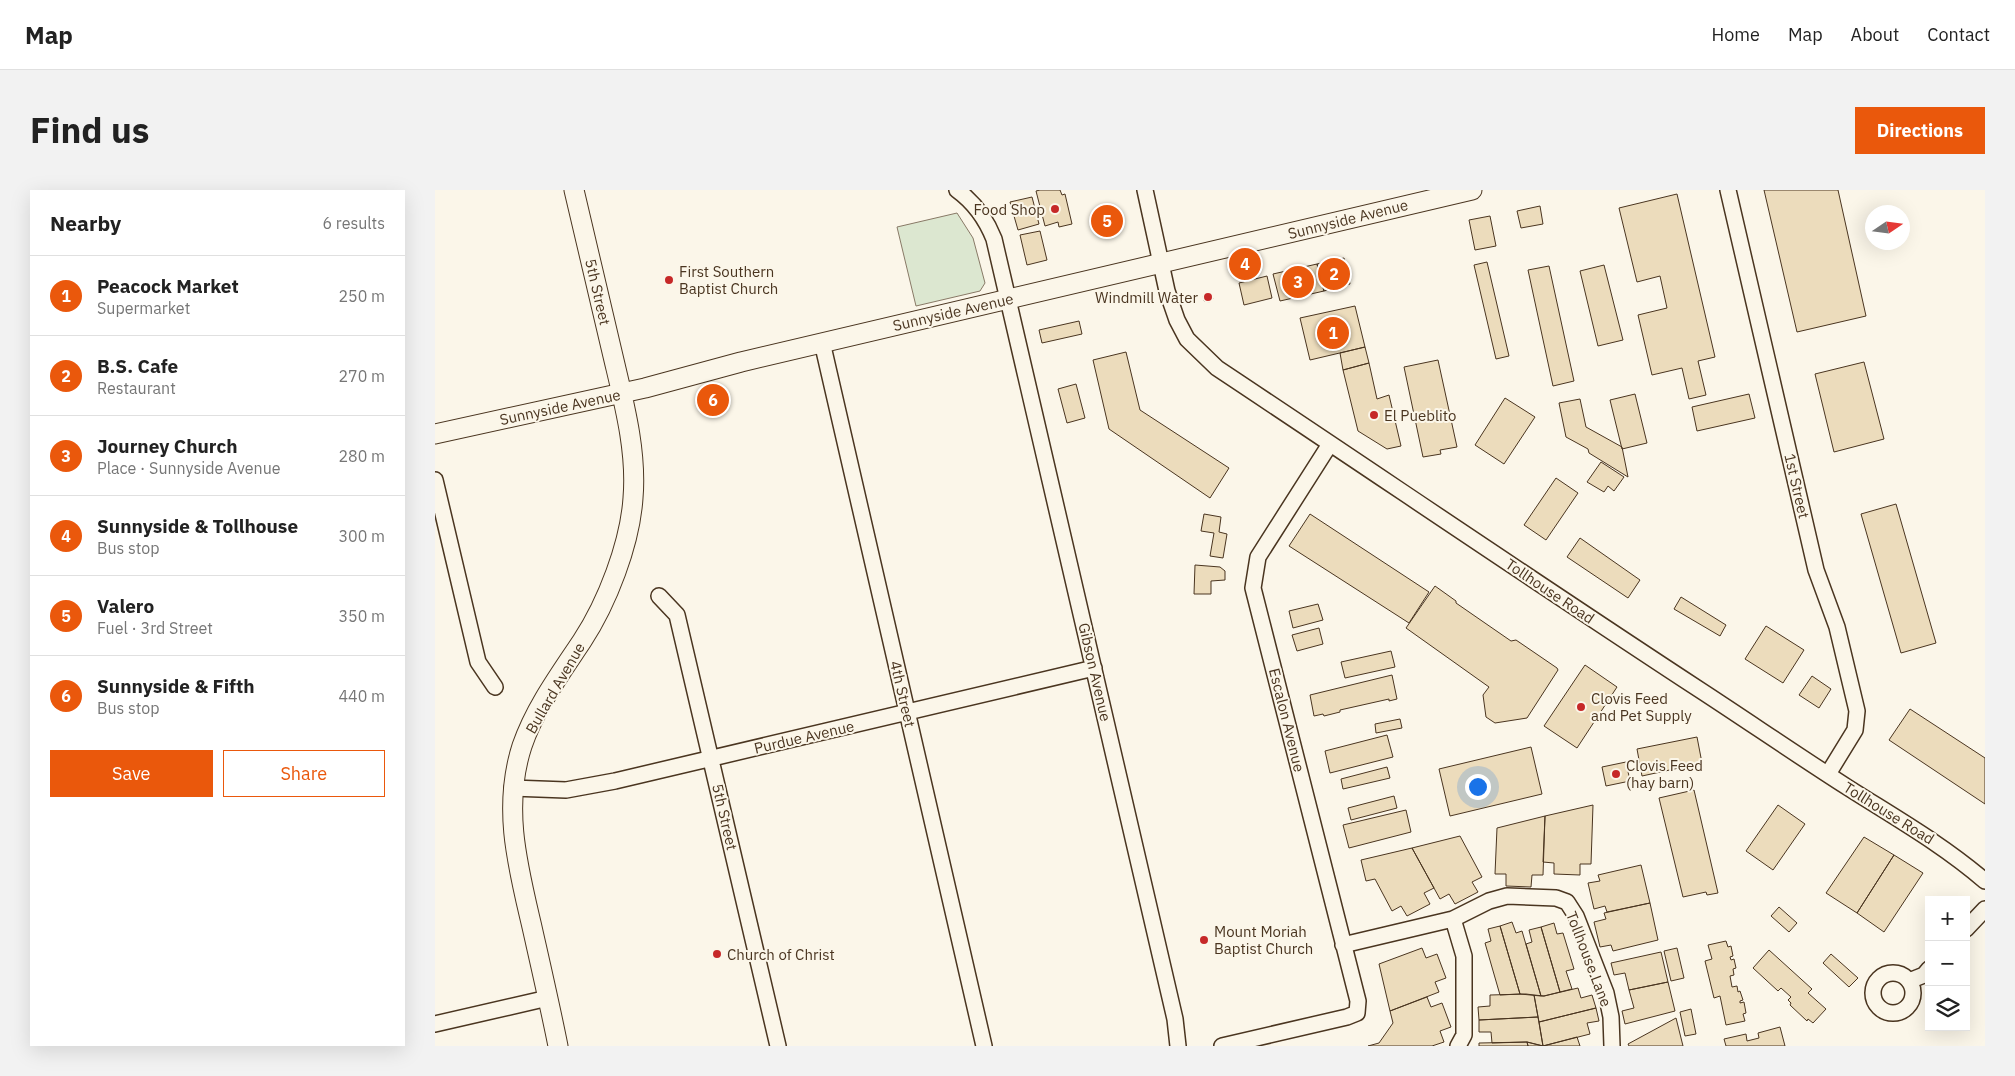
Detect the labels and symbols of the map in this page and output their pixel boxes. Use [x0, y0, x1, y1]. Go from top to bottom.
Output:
street label: Sunnyside Avenue [1286, 195, 1410, 243]
place label: Food Shop [974, 200, 1045, 219]
pin: 5 [1091, 202, 1123, 240]
marker: Food Shop [1049, 203, 1061, 215]
north arrow [1865, 205, 1910, 250]
pin: 4 [1229, 245, 1261, 283]
pin: 2 [1318, 255, 1350, 293]
street label: 5th Street [581, 257, 615, 327]
place label: First Southern Baptist Church [679, 262, 778, 298]
pin: 3 [1282, 263, 1314, 301]
marker: First Southern Baptist Church [663, 274, 675, 286]
place label: Windmill Water [1095, 288, 1198, 307]
street label: Sunnyside Avenue [891, 289, 1015, 335]
marker: Windmill Water [1202, 291, 1214, 303]
pin: 1 [1317, 314, 1349, 352]
pin: 6 [697, 381, 729, 419]
street label: Sunnyside Avenue [498, 385, 622, 429]
place label: El Pueblito [1384, 406, 1456, 425]
marker: El Pueblito [1368, 409, 1380, 421]
street label: 1st Street [1780, 452, 1814, 520]
street label: Tollhouse Road [1502, 554, 1598, 628]
street label: Gibson Avenue [1074, 621, 1116, 723]
street label: Bullard Avenue [521, 639, 589, 737]
street label: 4th Street [886, 659, 920, 729]
street label: Escalon Avenue [1265, 666, 1309, 774]
place label: Clovis Feed and Pet Supply [1591, 689, 1692, 725]
marker: Clovis Feed and Pet Supply [1575, 701, 1587, 713]
street label: Purdue Avenue [752, 716, 856, 758]
place label: Clovis Feed (hay barn) [1626, 756, 1703, 792]
marker: Clovis Feed (hay barn) [1610, 768, 1622, 780]
your location [1465, 774, 1491, 800]
street label: Tollhouse Road [1840, 778, 1938, 848]
street label: 5th Street [708, 782, 742, 852]
street label: Tollhouse Lane [1562, 909, 1616, 1009]
place label: Mount Moriah Baptist Church [1214, 922, 1313, 958]
marker: Mount Moriah Baptist Church [1198, 934, 1210, 946]
place label: Church of Christ [727, 945, 835, 964]
marker: Church of Christ [711, 948, 723, 960]

